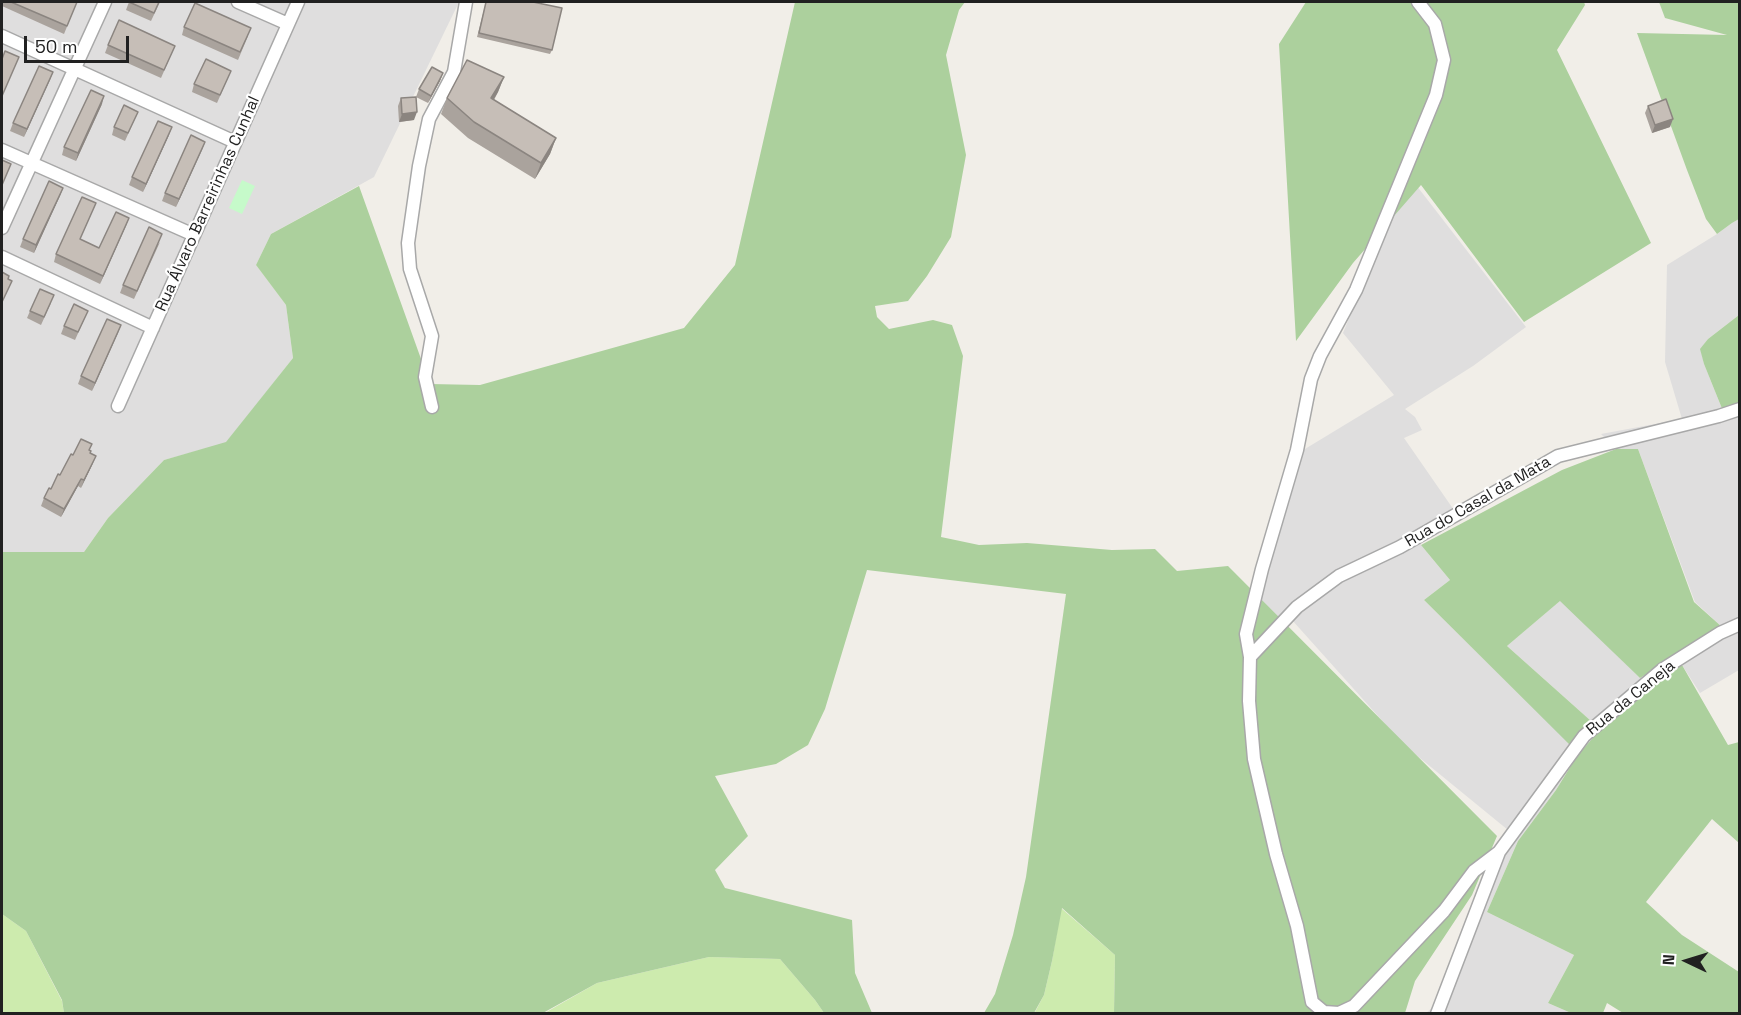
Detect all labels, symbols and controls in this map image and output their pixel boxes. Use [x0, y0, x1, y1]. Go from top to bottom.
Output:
scale bar [27, 24, 132, 62]
text: 50 m [35, 35, 77, 58]
street label: Rua Álvaro Barreirinhas Cunhal [152, 93, 264, 315]
street label: Rua do Casal da Mata [1402, 452, 1554, 552]
street label: Rua da Caneja [1583, 656, 1679, 740]
north arrow [1657, 931, 1717, 991]
text: N [1658, 954, 1679, 966]

